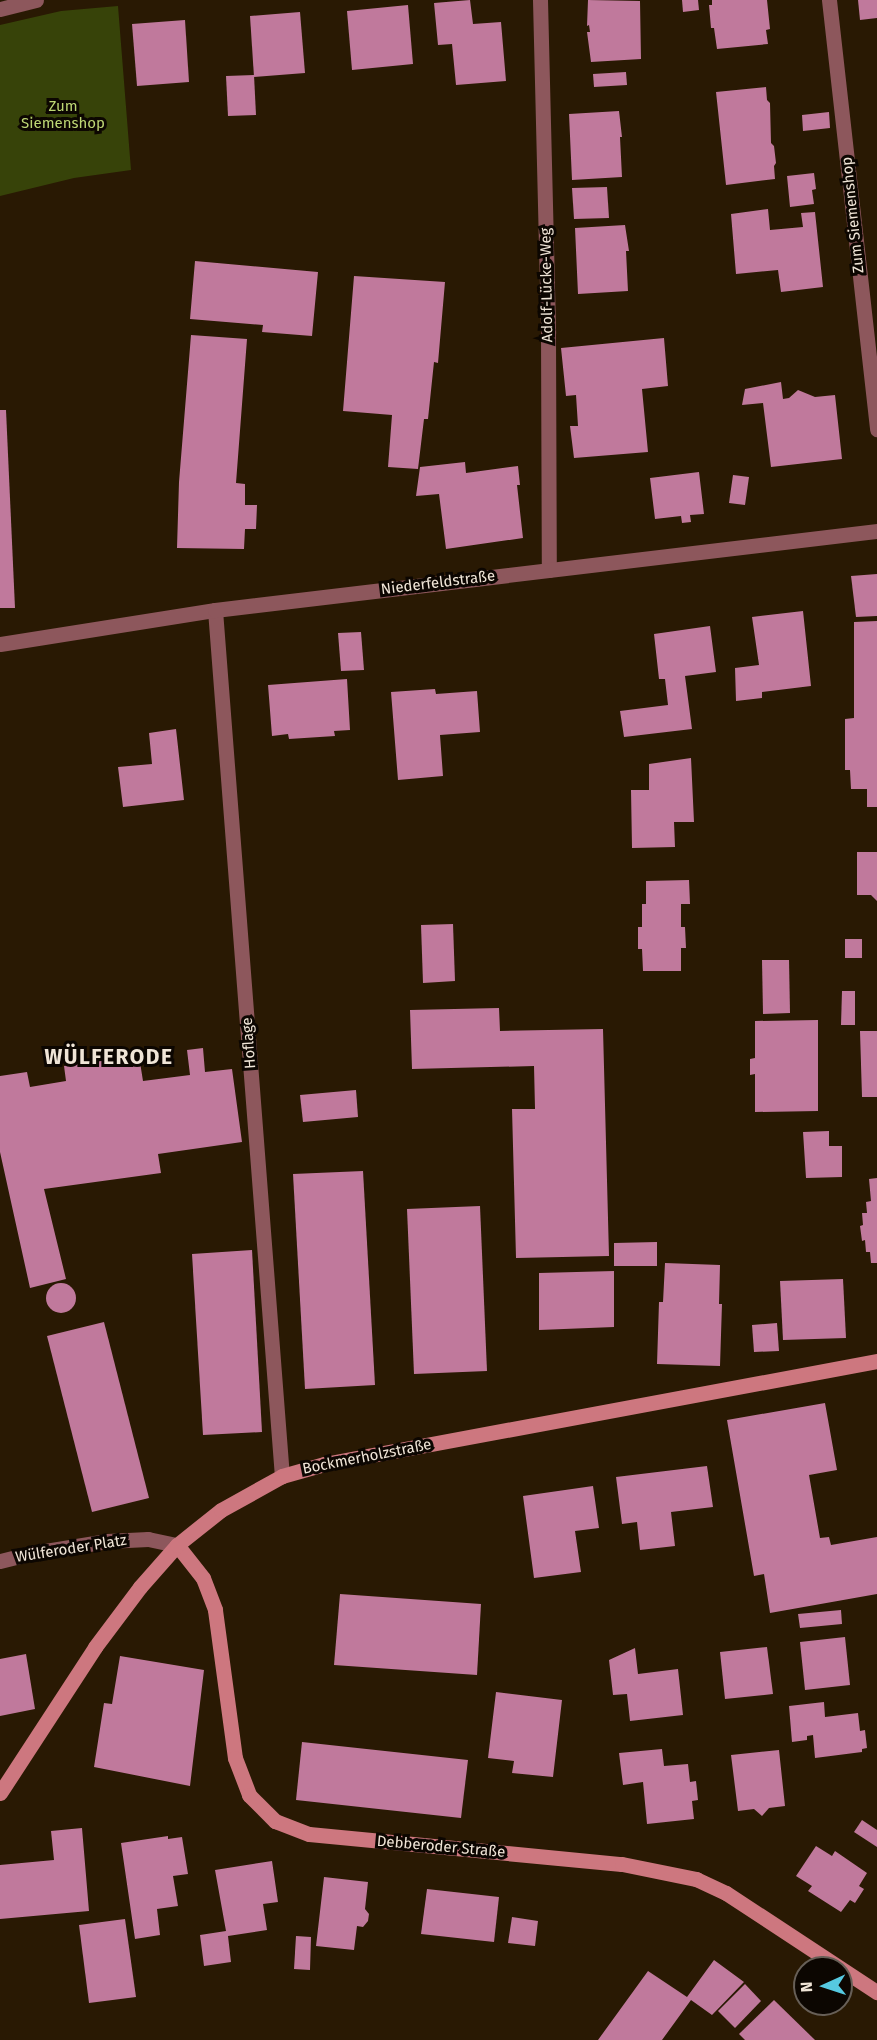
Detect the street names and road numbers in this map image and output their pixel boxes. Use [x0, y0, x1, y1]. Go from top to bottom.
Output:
street label: Zum Siemenshop [838, 156, 868, 274]
street label: Adolf-Lücke-Weg [537, 228, 557, 342]
street label: Niederfeldstraße [380, 567, 496, 599]
street label: Hoflage [238, 1017, 260, 1069]
street label: Bockmerholzstraße [301, 1436, 433, 1478]
street label: Wülferoder Platz [14, 1531, 128, 1567]
street label: Debberoder Straße [376, 1832, 506, 1862]

